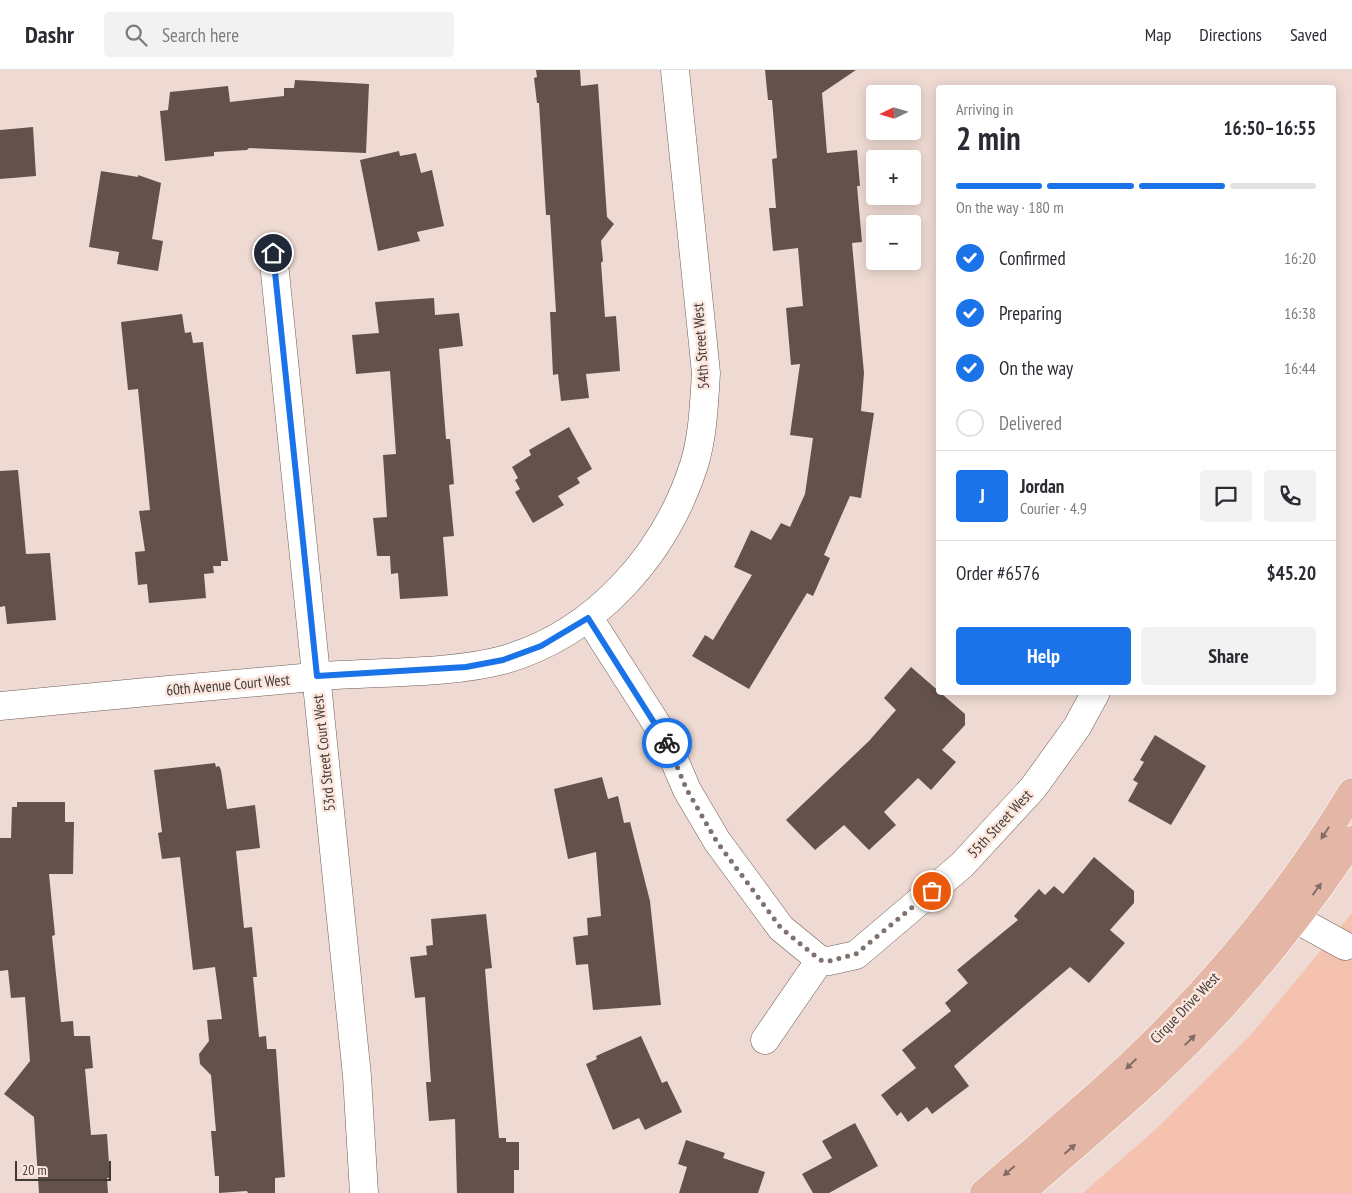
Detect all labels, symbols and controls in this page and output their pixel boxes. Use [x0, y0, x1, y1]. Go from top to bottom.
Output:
search box [104, 12, 454, 57]
text: Dashr [25, 19, 74, 50]
icon: search [122, 21, 150, 49]
text: Search here [162, 23, 239, 47]
text: Map [1145, 23, 1171, 46]
text: Directions [1199, 23, 1262, 46]
text: Saved [1290, 23, 1327, 46]
north arrow [866, 85, 921, 140]
map controls [866, 85, 921, 270]
text: Arriving in [956, 99, 1013, 119]
text: 16:50–16:55 [1223, 116, 1316, 140]
text: 2 min [956, 117, 1021, 159]
button: + [866, 150, 921, 205]
text: On the way · 180 m [956, 197, 1064, 217]
button: − [866, 215, 921, 270]
pin [252, 232, 294, 274]
icon: home [259, 239, 287, 267]
icon: check [956, 244, 984, 272]
text: Confirmed [999, 246, 1066, 270]
text: 16:20 [1284, 248, 1316, 268]
icon: check [956, 299, 984, 327]
text: Preparing [999, 301, 1062, 325]
street label: 54th Street West [688, 302, 713, 390]
text: 16:38 [1284, 303, 1316, 323]
icon: check [956, 354, 984, 382]
text: On the way [999, 356, 1073, 380]
text: 16:44 [1284, 358, 1316, 378]
text: Delivered [999, 411, 1062, 435]
button: chat [1200, 470, 1252, 522]
button: phone [1264, 470, 1316, 522]
text: Jordan [1020, 474, 1064, 498]
text: J [979, 484, 985, 508]
text: Courier · 4.9 [1020, 498, 1087, 518]
text: Order #6576 [956, 561, 1040, 585]
text: $45.20 [1267, 561, 1316, 585]
button: Help [956, 627, 1131, 685]
button: Share [1141, 627, 1316, 685]
street label: 60th Avenue Court West [165, 670, 291, 699]
street label: 53rd Street Court West [308, 694, 339, 812]
courier [642, 718, 692, 768]
icon: bike [653, 729, 681, 757]
street label: 55th Street West [963, 786, 1036, 862]
one-way arrow [1320, 826, 1330, 840]
pin [911, 870, 953, 912]
icon: bag [918, 877, 946, 905]
one-way arrow [1312, 883, 1323, 896]
street label: Cirque Drive West [1146, 968, 1223, 1047]
one-way arrow [1184, 1034, 1196, 1046]
one-way arrow [1125, 1058, 1137, 1070]
one-way arrow [1063, 1144, 1076, 1155]
scale bar [15, 1158, 111, 1181]
text: 20 m [22, 1161, 47, 1179]
one-way arrow [1003, 1165, 1015, 1176]

